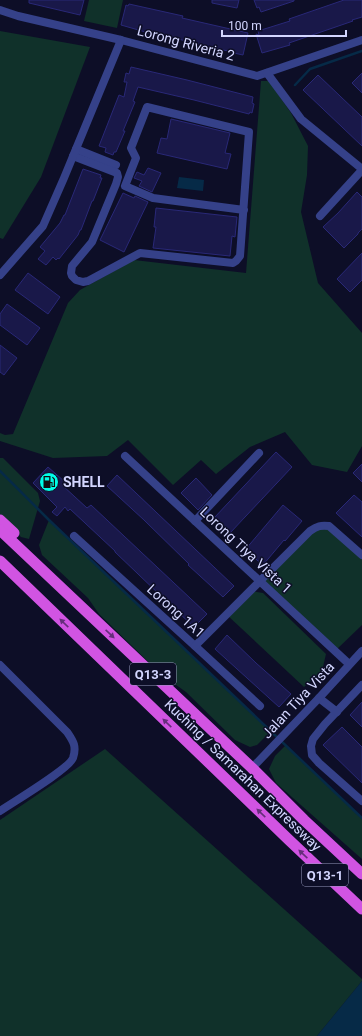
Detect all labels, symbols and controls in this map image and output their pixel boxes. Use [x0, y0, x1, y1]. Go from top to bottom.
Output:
scale bar [222, 12, 346, 38]
text: 100 m [228, 19, 262, 33]
street label: Lorong Riveria 2 [135, 22, 237, 64]
fuel station icon: SHELL [38, 471, 60, 493]
place label: SHELL [63, 474, 105, 490]
street label: Lorong Tiya Vista 1 [197, 503, 295, 597]
street label: Lorong 1A1 [144, 581, 208, 641]
one-way arrow [59, 618, 69, 627]
one-way arrow [105, 629, 115, 639]
street label: Jalan Tiya Vista [259, 659, 337, 741]
road number: Q13-3 [130, 663, 176, 685]
street label: Kuching / Samarahan Expressway [161, 696, 325, 854]
one-way arrow [162, 718, 172, 728]
one-way arrow [256, 808, 266, 818]
one-way arrow [298, 849, 308, 859]
road number: Q13-1 [302, 864, 348, 886]

